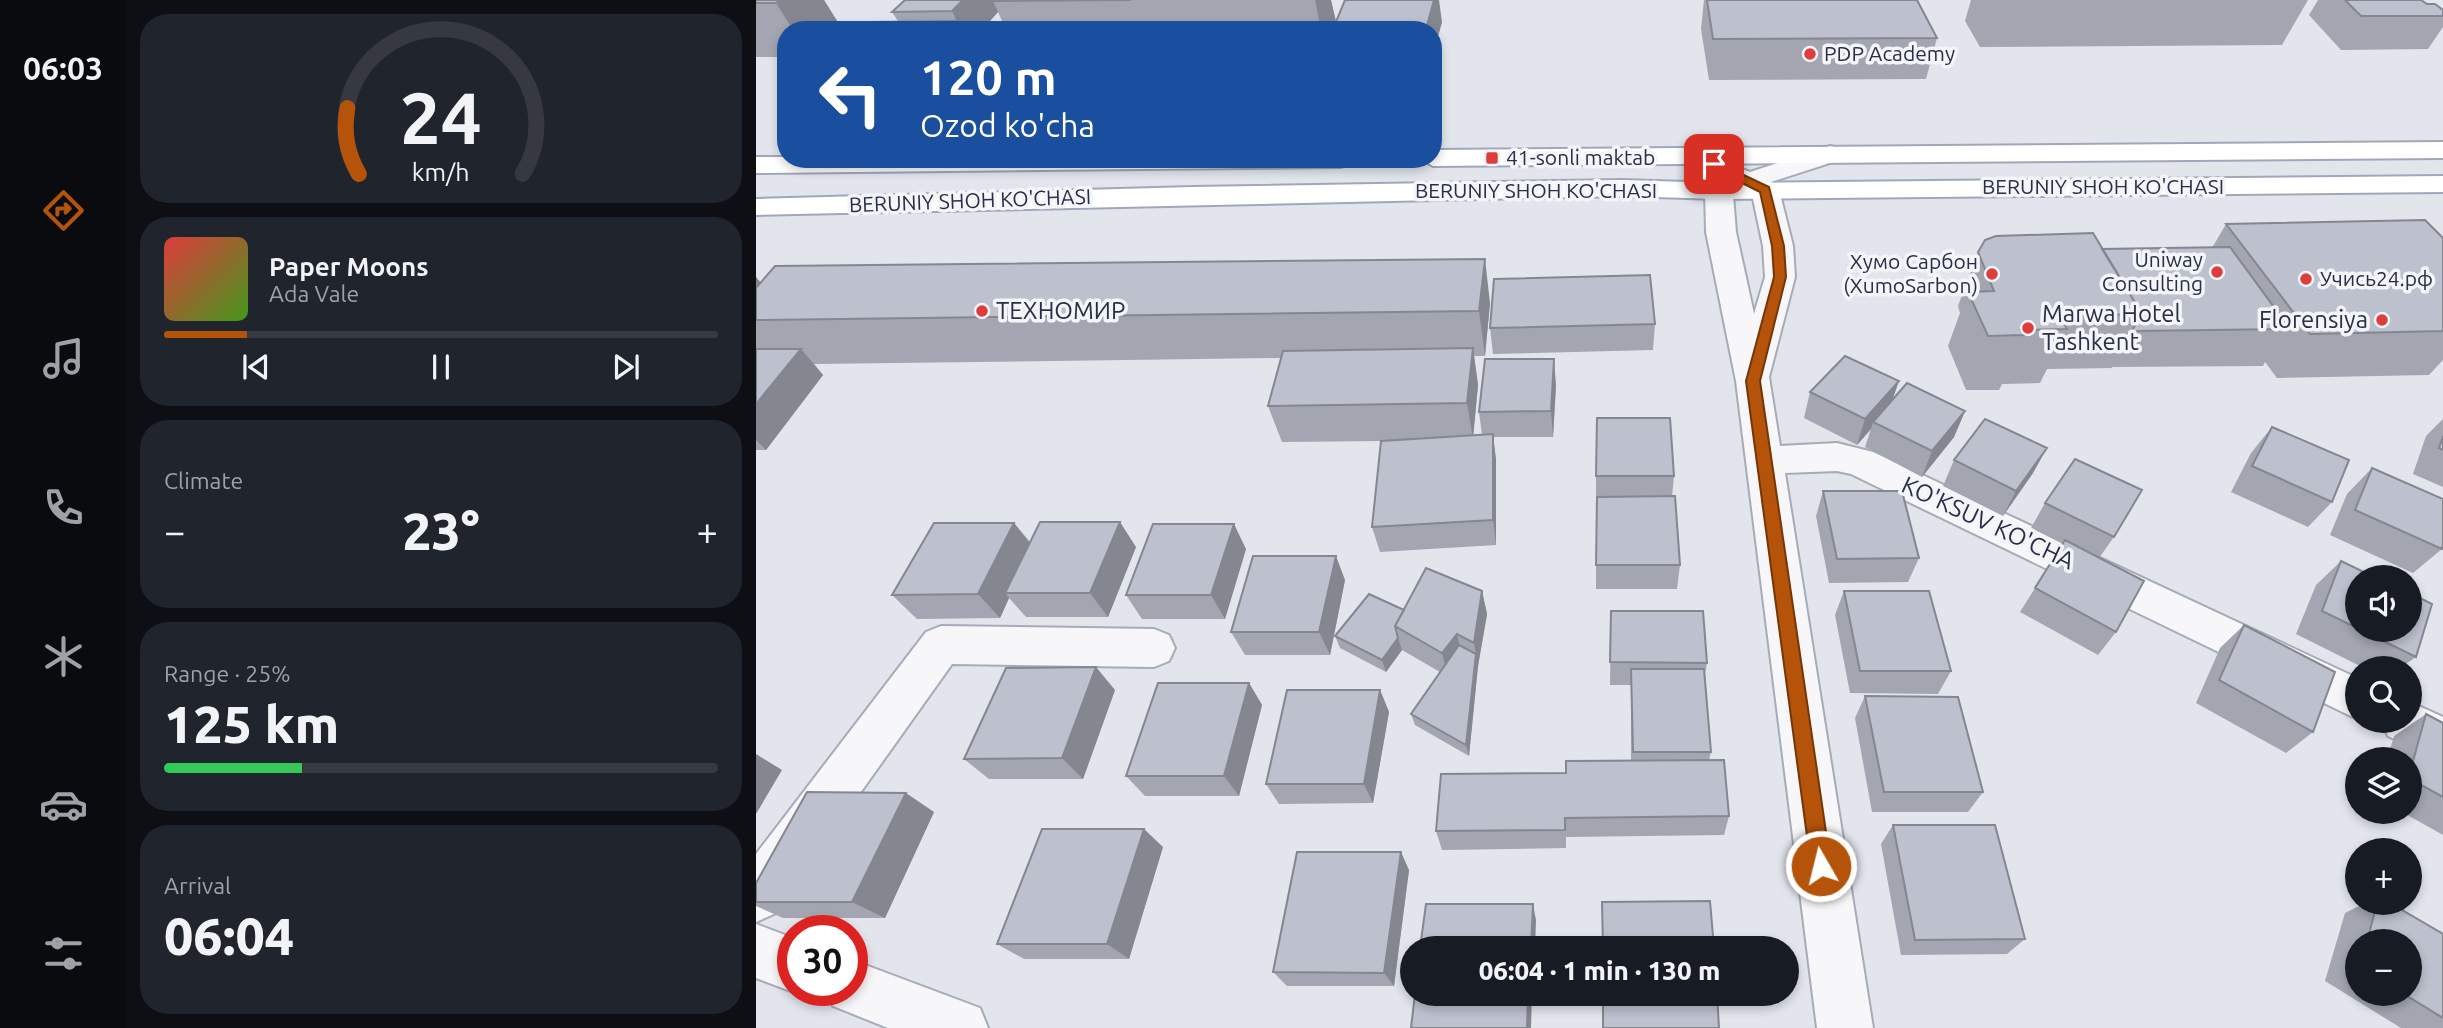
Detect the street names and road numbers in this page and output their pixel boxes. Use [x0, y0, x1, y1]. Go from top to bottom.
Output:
street label: BERUNIY SHOH KO'CHASI [1982, 174, 2224, 198]
street label: BERUNIY SHOH KO'CHASI [1415, 178, 1657, 202]
street label: BERUNIY SHOH KO'CHASI [849, 184, 1091, 216]
street label: KO'KSUV KO'CHA [1898, 471, 2079, 575]

